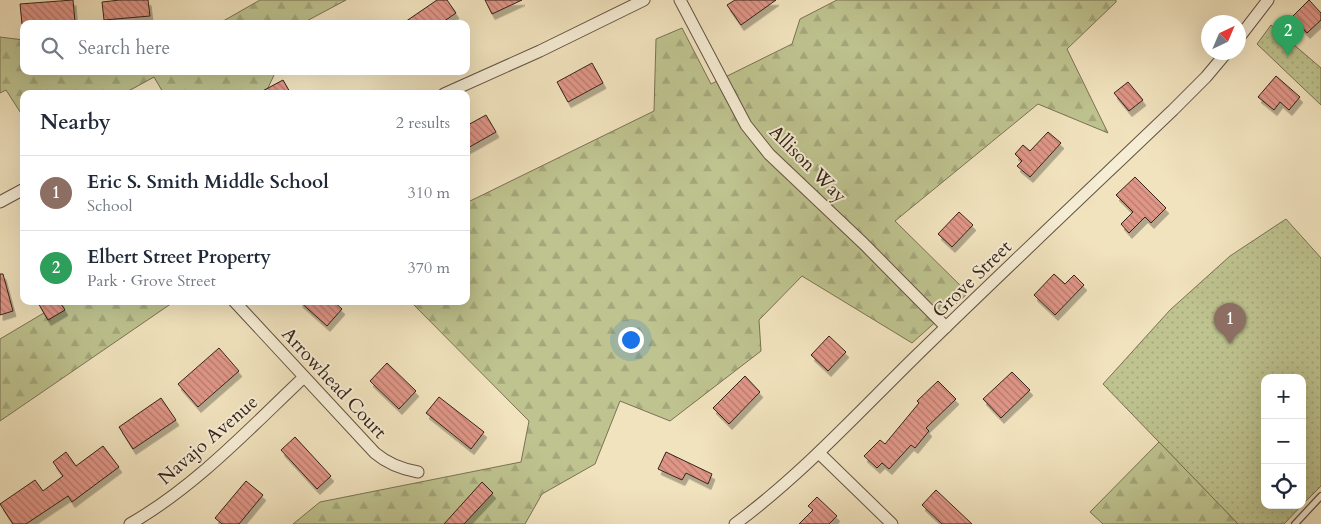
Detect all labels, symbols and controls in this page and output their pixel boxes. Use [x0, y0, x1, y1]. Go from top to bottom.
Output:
north arrow [1201, 15, 1246, 60]
pin: 2 [1272, 15, 1304, 56]
search box [20, 20, 470, 75]
icon: search [38, 34, 66, 62]
text: Search here [78, 35, 170, 61]
text: Nearby [40, 108, 111, 137]
text: 2 results [396, 112, 450, 134]
street label: Allison Way [763, 119, 853, 209]
text: Eric S. Smith Middle School [87, 169, 329, 195]
text: 1 [52, 182, 60, 204]
text: 310 m [408, 182, 450, 204]
text: School [87, 195, 132, 217]
street label: Grove Street [927, 234, 1017, 324]
text: Elbert Street Property [87, 244, 271, 270]
text: 2 [52, 257, 60, 279]
text: 370 m [408, 257, 450, 279]
text: Park · Grove Street [87, 270, 216, 292]
pin: 1 [1214, 303, 1246, 344]
street label: Arrowhead Court [276, 322, 392, 444]
your location [618, 327, 644, 353]
map controls [1261, 374, 1306, 509]
button: + [1261, 374, 1306, 419]
street label: Navajo Avenue [152, 389, 264, 491]
button: − [1261, 419, 1306, 464]
button: locate [1261, 464, 1306, 509]

